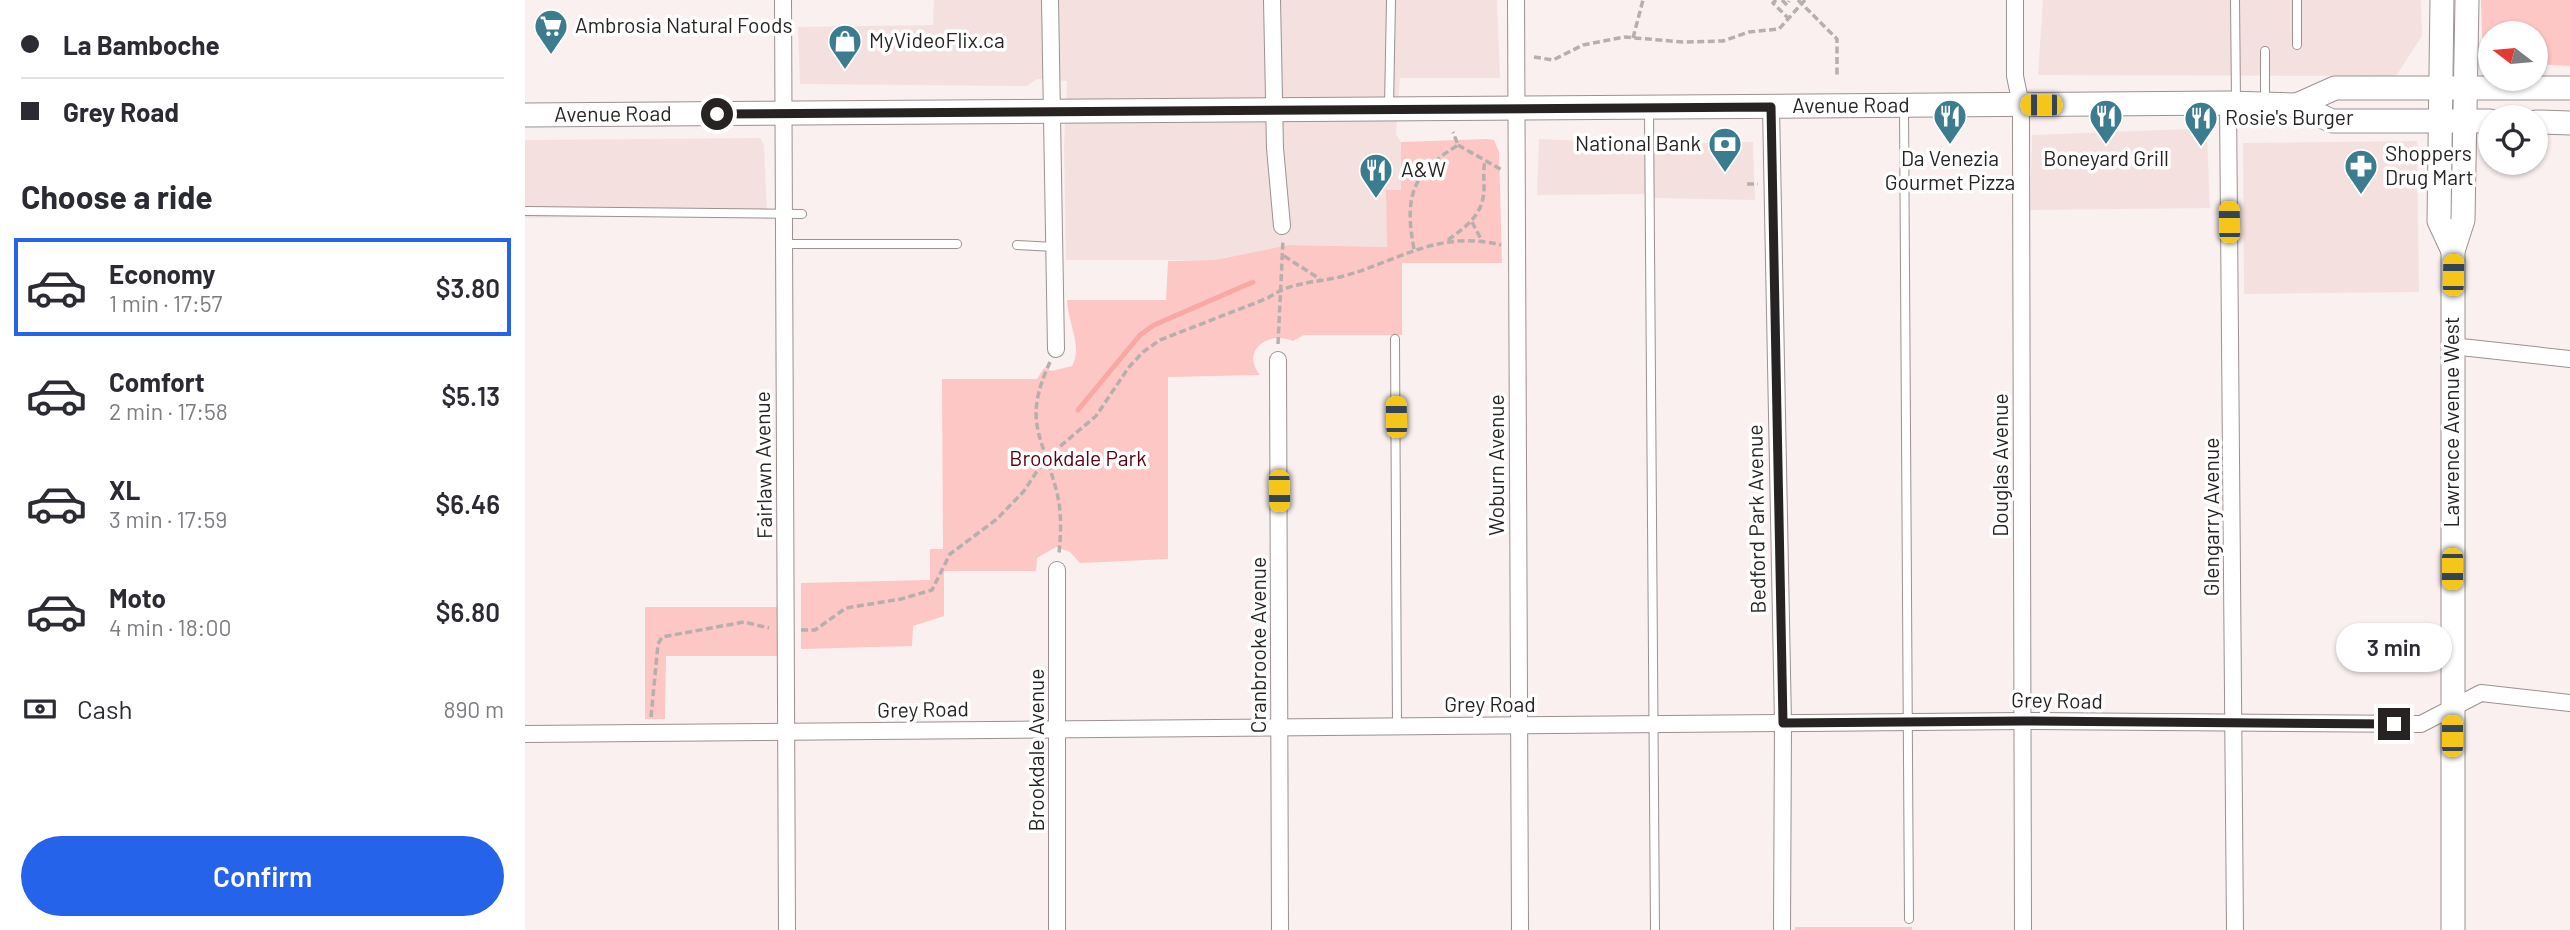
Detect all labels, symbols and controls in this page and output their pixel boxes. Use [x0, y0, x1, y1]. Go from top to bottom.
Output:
supermarket icon: Ambrosia Natural Foods [532, 7, 570, 56]
place label: Ambrosia Natural Foods [575, 12, 793, 37]
north arrow [2478, 21, 2548, 91]
map controls [2478, 21, 2548, 175]
shop icon: MyVideoFlix.ca [826, 22, 864, 71]
place label: MyVideoFlix.ca [869, 27, 1005, 52]
text: La Bamboche [63, 29, 220, 60]
street label: Avenue Road [1792, 91, 1910, 117]
car [2021, 95, 2063, 116]
text: Grey Road [63, 96, 179, 127]
restaurant icon: Da Venezia Gourmet Pizza [1931, 97, 1969, 146]
restaurant icon: Boneyard Grill [2087, 97, 2125, 146]
route start [701, 98, 733, 130]
restaurant icon: Rosie's Burger [2182, 99, 2220, 148]
street label: Avenue Road [554, 100, 672, 126]
place label: Rosie's Burger [2225, 104, 2354, 129]
button: locate [2478, 105, 2548, 175]
bank icon: National Bank [1706, 125, 1744, 174]
place label: National Bank [1575, 130, 1701, 155]
place label: Shoppers Drug Mart [2385, 140, 2474, 189]
place label: Da Venezia Gourmet Pizza [1885, 145, 2015, 194]
place label: Boneyard Grill [2043, 145, 2169, 170]
pharmacy icon: Shoppers Drug Mart [2342, 147, 2380, 196]
restaurant icon: A&W [1357, 151, 1395, 200]
place label: A&W [1401, 156, 1446, 181]
text: Choose a ride [21, 177, 213, 215]
car [2219, 201, 2240, 243]
car [2443, 254, 2464, 296]
icon: car [25, 256, 88, 319]
text: Economy [109, 258, 215, 289]
text: $3.80 [436, 272, 500, 303]
text: 1 min · 17:57 [109, 289, 222, 317]
street label: Lawrence Avenue West [2438, 317, 2463, 527]
icon: car [25, 364, 88, 427]
text: Comfort [109, 366, 205, 397]
text: $5.13 [441, 380, 500, 411]
street label: Fairlawn Avenue [749, 391, 776, 539]
street label: Douglas Avenue [1987, 393, 2012, 537]
street label: Woburn Avenue [1483, 394, 1508, 536]
car [1386, 396, 1407, 438]
text: 2 min · 17:58 [109, 397, 228, 425]
street label: Bedford Park Avenue [1741, 424, 1770, 614]
street label: Glengarry Avenue [2198, 438, 2223, 596]
park label: Brookdale Park [1009, 445, 1147, 470]
car [1269, 470, 1290, 512]
icon: car [25, 472, 88, 535]
text: XL [109, 474, 140, 505]
text: $6.46 [435, 488, 500, 519]
text: 3 min · 17:59 [109, 505, 227, 533]
car [2442, 548, 2463, 590]
street label: Cranbrooke Avenue [1245, 557, 1270, 733]
icon: car [25, 580, 88, 643]
text: Moto [109, 582, 166, 613]
text: $6.80 [436, 596, 500, 627]
text: 4 min · 18:00 [109, 613, 231, 641]
callout: 3 min [2336, 622, 2452, 672]
text: 3 min [2367, 633, 2421, 661]
street label: Brookdale Avenue [1023, 669, 1048, 831]
street label: Grey Road [2011, 686, 2103, 713]
icon: cash [21, 690, 59, 728]
street label: Grey Road [1444, 691, 1536, 716]
text: Cash [77, 693, 132, 724]
text: 890 m [443, 695, 504, 723]
street label: Grey Road [877, 695, 969, 722]
route end [2378, 708, 2410, 740]
car [2442, 715, 2463, 757]
button: Confirm [21, 836, 504, 916]

